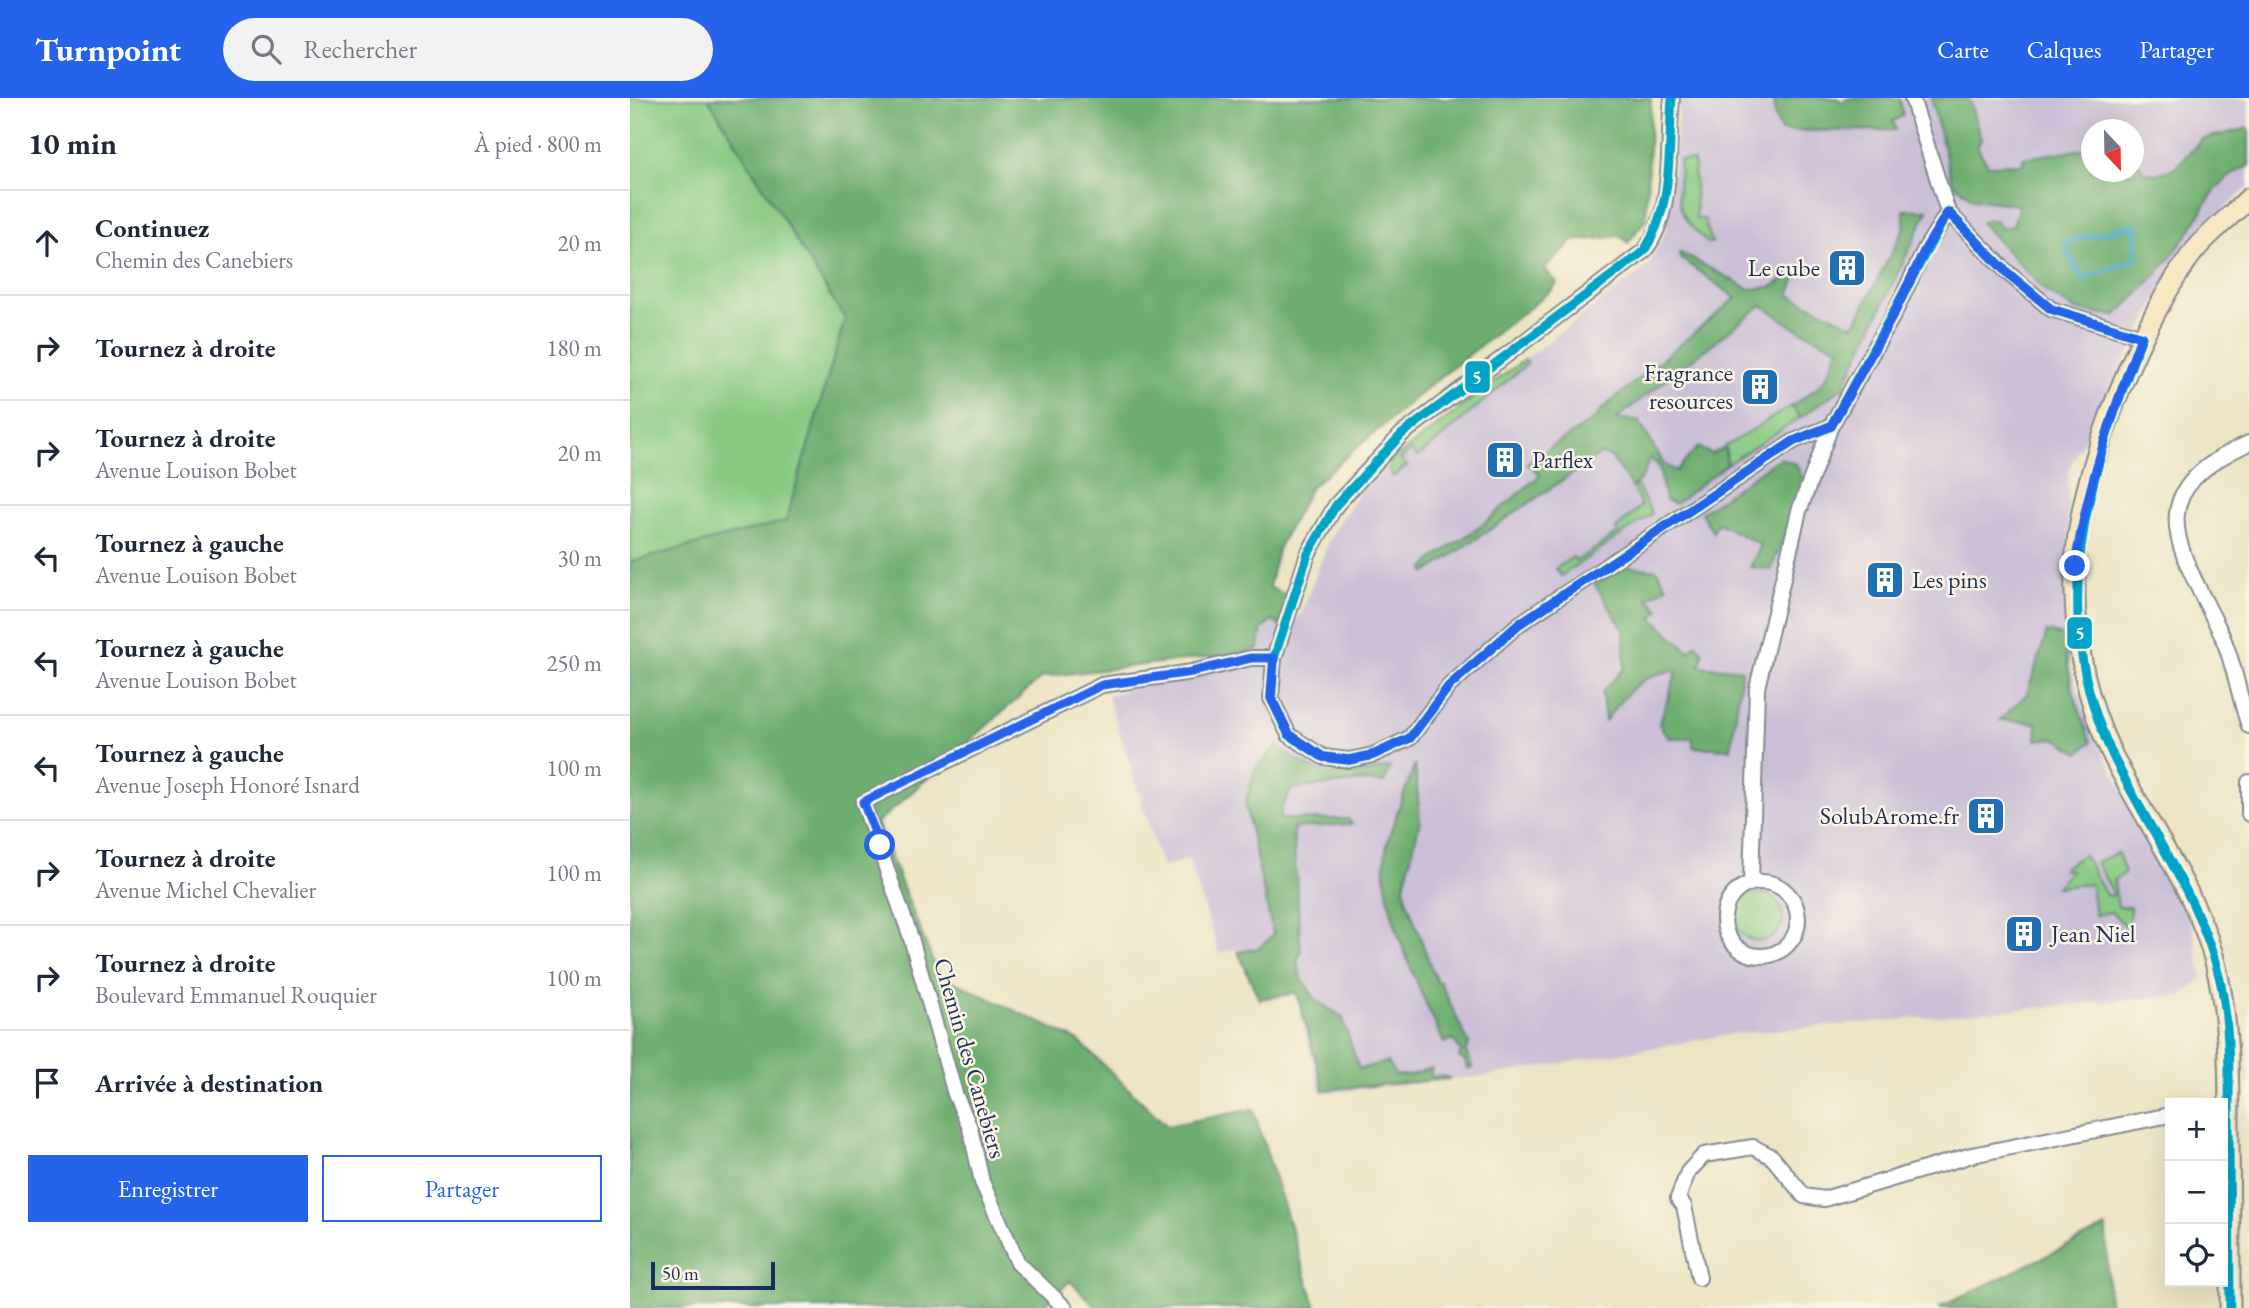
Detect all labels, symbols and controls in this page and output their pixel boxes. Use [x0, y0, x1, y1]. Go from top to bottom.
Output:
search box [223, 18, 713, 81]
text: Turnpoint [35, 28, 181, 71]
icon: search [247, 30, 285, 68]
text: Rechercher [303, 32, 417, 66]
text: Carte [1937, 34, 1989, 65]
text: Calques [2027, 34, 2101, 65]
text: Partager [2139, 34, 2214, 65]
north arrow [2081, 119, 2144, 182]
text: 10 min [28, 124, 117, 163]
text: À pied · 800 m [474, 129, 602, 159]
text: Continuez [95, 211, 209, 245]
icon: ahead [28, 224, 66, 262]
text: 20 m [557, 228, 602, 258]
text: Chemin des Canebiers [95, 245, 293, 275]
building icon: Le cube [1826, 247, 1868, 289]
place label: Le cube [1748, 252, 1820, 283]
icon: right [28, 329, 66, 367]
text: Tournez à droite [95, 331, 276, 365]
text: 180 m [546, 333, 602, 363]
place label: Fragrance resources [1644, 357, 1733, 416]
line badge: 5 [1464, 360, 1491, 394]
text: 5 [1472, 365, 1482, 390]
building icon: Fragrance resources [1739, 366, 1781, 408]
text: Tournez à droite [95, 421, 276, 455]
icon: right [28, 434, 66, 472]
text: 20 m [557, 438, 602, 468]
building icon: Parflex [1484, 439, 1526, 481]
place label: Parflex [1532, 444, 1594, 475]
text: Avenue Louison Bobet [95, 455, 297, 485]
text: Tournez à gauche [95, 526, 284, 560]
icon: left [28, 539, 66, 577]
text: 30 m [557, 543, 602, 573]
route end [2059, 550, 2090, 581]
building icon: Les pins [1864, 559, 1906, 601]
text: Avenue Louison Bobet [95, 560, 297, 590]
place label: Les pins [1912, 564, 1987, 595]
line badge: 5 [2066, 616, 2093, 650]
text: 5 [2075, 621, 2085, 646]
text: Tournez à gauche [95, 631, 284, 665]
icon: left [28, 644, 66, 682]
text: 250 m [546, 648, 602, 678]
text: Avenue Louison Bobet [95, 665, 297, 695]
text: Tournez à gauche [95, 736, 284, 770]
icon: left [28, 749, 66, 787]
text: 100 m [546, 753, 602, 783]
text: Avenue Joseph Honoré Isnard [95, 770, 360, 800]
building icon: SolubArome.fr [1965, 795, 2007, 837]
place label: SolubArome.fr [1820, 800, 1959, 831]
route start [864, 829, 895, 860]
text: Tournez à droite [95, 841, 276, 875]
icon: right [28, 854, 66, 892]
text: 100 m [546, 858, 602, 888]
text: Avenue Michel Chevalier [95, 875, 316, 905]
building icon: Jean Niel [2003, 913, 2045, 955]
place label: Jean Niel [2049, 918, 2136, 949]
text: Tournez à droite [95, 946, 276, 980]
street label: Chemin des Canebiers [927, 954, 1014, 1162]
icon: right [28, 959, 66, 997]
text: 100 m [546, 963, 602, 993]
text: Boulevard Emmanuel Rouquier [95, 980, 377, 1010]
icon: arrive [28, 1064, 66, 1102]
text: Arrivée à destination [95, 1066, 323, 1100]
map controls [2165, 1098, 2228, 1287]
button: + [2165, 1098, 2228, 1161]
button: Enregistrer [28, 1155, 308, 1222]
button: Partager [322, 1155, 602, 1222]
button: − [2165, 1161, 2228, 1224]
button: locate [2165, 1224, 2228, 1287]
scale bar [651, 1259, 775, 1291]
text: 50 m [662, 1261, 699, 1286]

